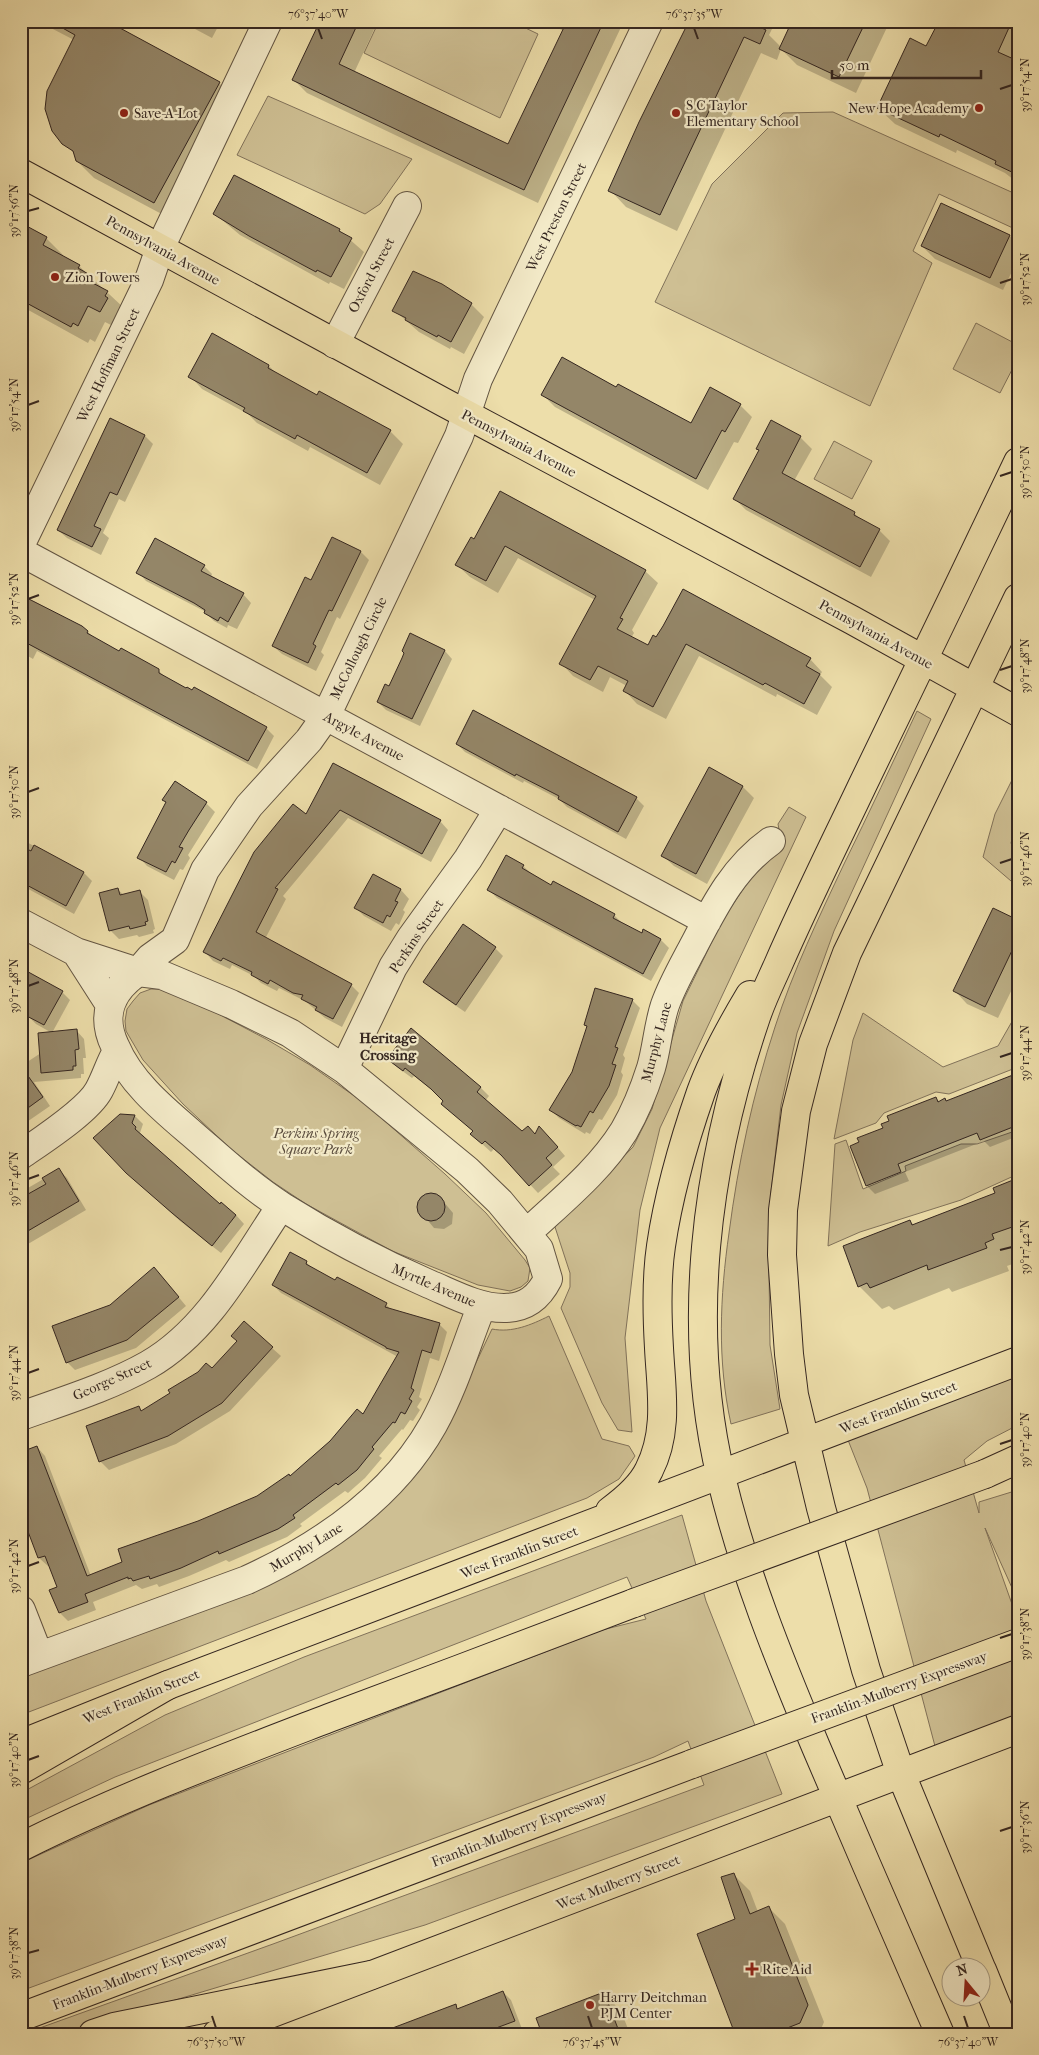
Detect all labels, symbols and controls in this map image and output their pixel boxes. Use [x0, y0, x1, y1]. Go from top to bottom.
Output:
text: 76°37'40"W [288, 7, 349, 21]
text: 76°37'35"W [666, 7, 723, 21]
scale bar [832, 48, 980, 80]
text: 50 m [839, 56, 870, 74]
text: 39°17'54"N [1018, 58, 1032, 112]
place label: S C Taylor Elementary School [686, 97, 799, 130]
place label: New Hope Academy [848, 100, 970, 117]
marker: New Hope Academy [973, 102, 985, 114]
place label: Save-A-Lot [134, 105, 198, 122]
marker: Save-A-Lot [118, 107, 130, 119]
marker: S C Taylor Elementary School [670, 107, 682, 119]
street label: West Preston Street [522, 160, 590, 276]
text: 39°17'56"N [7, 184, 21, 238]
street label: Pennsylvania Avenue [103, 212, 223, 289]
street label: Oxford Street [344, 235, 398, 316]
text: 39°17'52"N [1018, 252, 1032, 306]
place label: Zion Towers [65, 269, 140, 286]
marker: Zion Towers [49, 271, 61, 283]
street label: West Hoffman Street [73, 305, 144, 426]
text: 39°17'54"N [7, 378, 21, 432]
street label: Pennsylvania Avenue [458, 406, 579, 481]
text: 39°17'50"N [1018, 445, 1032, 499]
text: 39°17'52"N [7, 572, 21, 626]
street label: McCollough Circle [326, 594, 391, 702]
street label: Pennsylvania Avenue [816, 596, 936, 673]
text: 39°17'48"N [1018, 638, 1032, 694]
street label: Argyle Avenue [320, 708, 407, 765]
text: 39°17'50"N [7, 765, 21, 819]
text: 39°17'46"N [1018, 831, 1032, 887]
street label: Perkins Street [385, 896, 447, 976]
text: 39°17'48"N [7, 958, 21, 1014]
street label: Murphy Lane [638, 1000, 675, 1084]
text: 39°17'44"N [1018, 1025, 1032, 1081]
district label: Heritage Crossing [359, 1029, 417, 1064]
park label: Perkins Spring Square Park [272, 1125, 359, 1158]
text: 39°17'46"N [7, 1151, 21, 1207]
text: 39°17'42"N [1018, 1219, 1032, 1275]
street label: Myrtle Avenue [389, 1260, 479, 1311]
text: 39°17'44"N [7, 1345, 21, 1401]
street label: George Street [70, 1355, 154, 1404]
street label: West Franklin Street [836, 1377, 959, 1438]
text: 39°17'40"N [1018, 1412, 1032, 1468]
street label: Murphy Lane [267, 1519, 346, 1576]
street label: West Franklin Street [457, 1522, 580, 1583]
text: 39°17'42"N [7, 1538, 21, 1594]
text: 39°17'38"N [1018, 1608, 1032, 1660]
street label: Franklin-Mulberry Expressway [809, 1647, 990, 1727]
street label: West Franklin Street [79, 1665, 202, 1728]
text: 39°17'40"N [7, 1732, 21, 1788]
street label: Franklin-Mulberry Expressway [429, 1788, 610, 1871]
text: 39°17'36"N [1018, 1800, 1032, 1854]
street label: West Mulberry Street [553, 1851, 682, 1914]
text: 39°17'38"N [7, 1927, 21, 1979]
street label: Franklin-Mulberry Expressway [50, 1931, 231, 2014]
north arrow [942, 1958, 992, 2008]
text: N [954, 1960, 970, 1980]
place label: Rite Aid [762, 1961, 812, 1978]
marker: Rite Aid [746, 1963, 758, 1975]
place label: Harry Deitchman PJM Center [600, 1989, 707, 2022]
marker: Harry Deitchman PJM Center [584, 1999, 596, 2011]
text: 76°37'50"W [187, 2035, 246, 2049]
text: 76°37'45"W [563, 2035, 622, 2049]
text: 76°37'40"W [938, 2035, 999, 2049]

